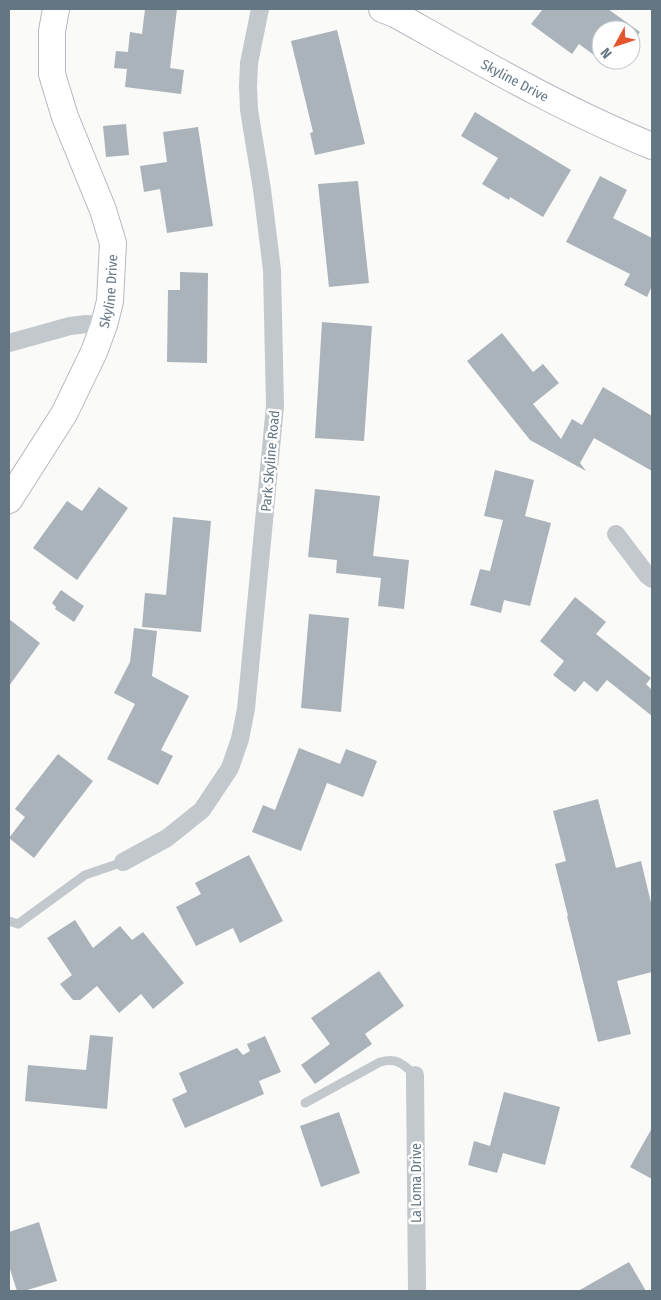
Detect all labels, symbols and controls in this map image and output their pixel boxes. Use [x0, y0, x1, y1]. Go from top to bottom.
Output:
north arrow [591, 20, 641, 70]
text: N [597, 44, 616, 62]
street label: Skyline Drive [478, 56, 551, 106]
street label: Skyline Drive [96, 254, 121, 330]
street label: Park Skyline Road [258, 410, 283, 512]
street label: La Loma Drive [408, 1143, 425, 1223]

